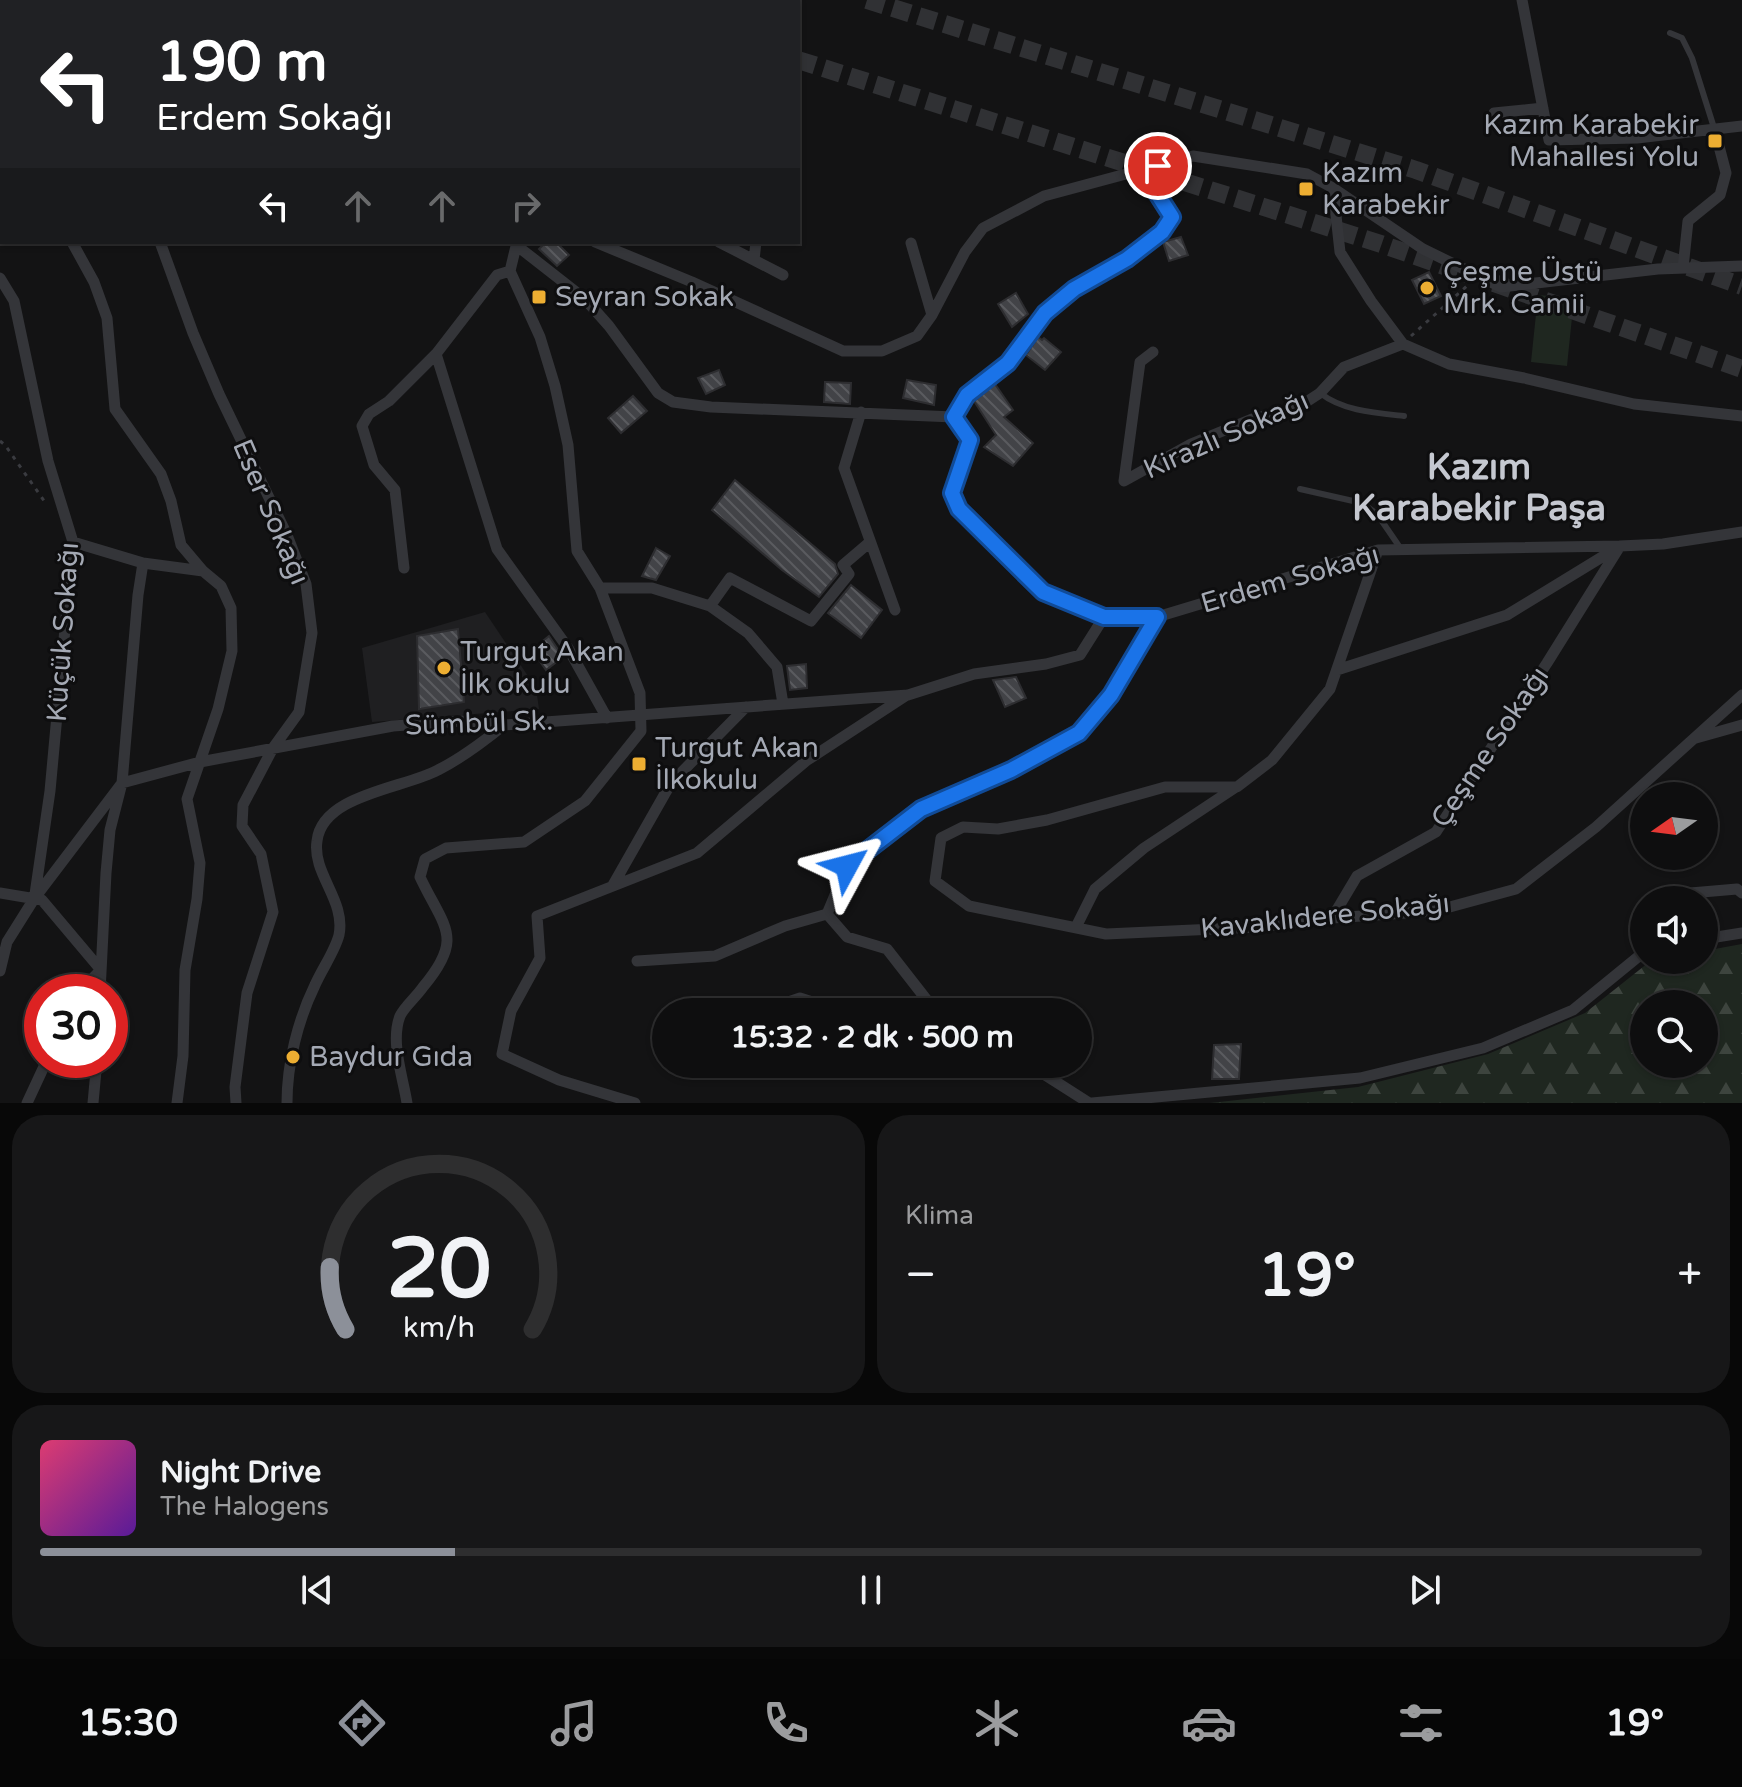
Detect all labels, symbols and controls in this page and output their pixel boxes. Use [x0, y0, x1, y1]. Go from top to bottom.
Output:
text: 190 m [156, 29, 327, 96]
icon: left [24, 32, 128, 136]
text: Erdem Sokağı [156, 97, 393, 140]
place label: Kazım Karabekir Mahallesi Yolu [1483, 108, 1699, 174]
pin [1124, 132, 1192, 200]
marker: Kazım Karabekir Mahallesi Yolu [1706, 132, 1724, 150]
icon: arrive [1136, 144, 1180, 188]
place label: Kazım Karabekir [1322, 156, 1450, 222]
marker: Kazım Karabekir [1297, 180, 1315, 198]
icon: left [252, 184, 296, 228]
icon: ahead [336, 184, 380, 228]
icon: ahead [420, 184, 464, 228]
icon: right [504, 184, 548, 228]
place label: Çeşme Üstü Mrk. Camii [1443, 255, 1602, 321]
marker: Çeşme Üstü Mrk. Camii [1418, 279, 1436, 297]
place label: Seyran Sokak [555, 280, 734, 314]
marker: Seyran Sokak [530, 288, 548, 306]
street label: Kirazlı Sokağı [1138, 383, 1314, 487]
street label: Eser Sokağı [225, 434, 317, 590]
district label: Kazım Karabekir Paşa [1352, 446, 1606, 530]
street label: Erdem Sokağı [1197, 537, 1383, 621]
street label: Küçük Sokağı [40, 541, 86, 723]
place label: Turgut Akan İlk okulu [460, 635, 624, 701]
marker: Turgut Akan İlk okulu [435, 659, 453, 677]
street label: Çeşme Sokağı [1424, 660, 1556, 834]
street label: Sümbül Sk. [404, 703, 554, 743]
place label: Turgut Akan İlkokulu [655, 731, 819, 797]
marker: Turgut Akan İlkokulu [630, 755, 648, 773]
north arrow [1630, 782, 1718, 870]
map controls [1630, 782, 1718, 1078]
position arrow [805, 824, 889, 908]
street label: Kavaklıdere Sokağı [1199, 886, 1451, 946]
button: sound [1630, 886, 1718, 974]
speed limit sign: 30 [24, 974, 128, 1078]
button: search [1630, 990, 1718, 1078]
text: 15:32 · 2 dk · 500 m [730, 1019, 1014, 1056]
place label: Baydur Gıda [309, 1040, 473, 1074]
marker: Baydur Gıda [284, 1048, 302, 1066]
text: Klima [905, 1200, 974, 1231]
text: 20 [386, 1220, 491, 1320]
text: 19° [1258, 1240, 1356, 1312]
text: − [905, 1249, 936, 1302]
text: + [1677, 1249, 1702, 1302]
text: km/h [403, 1311, 474, 1345]
text: Night Drive [160, 1454, 321, 1491]
text: The Halogens [160, 1491, 329, 1522]
icon: previous [295, 1568, 339, 1612]
icon: pause [849, 1568, 893, 1612]
icon: next [1403, 1568, 1447, 1612]
icon: directions [334, 1695, 390, 1751]
icon: music [546, 1695, 602, 1751]
icon: phone [758, 1695, 814, 1751]
icon: climate [969, 1695, 1025, 1751]
icon: car [1181, 1695, 1237, 1751]
icon: filters [1393, 1695, 1449, 1751]
text: 15:30 [78, 1702, 178, 1745]
text: 19° [1605, 1702, 1664, 1745]

